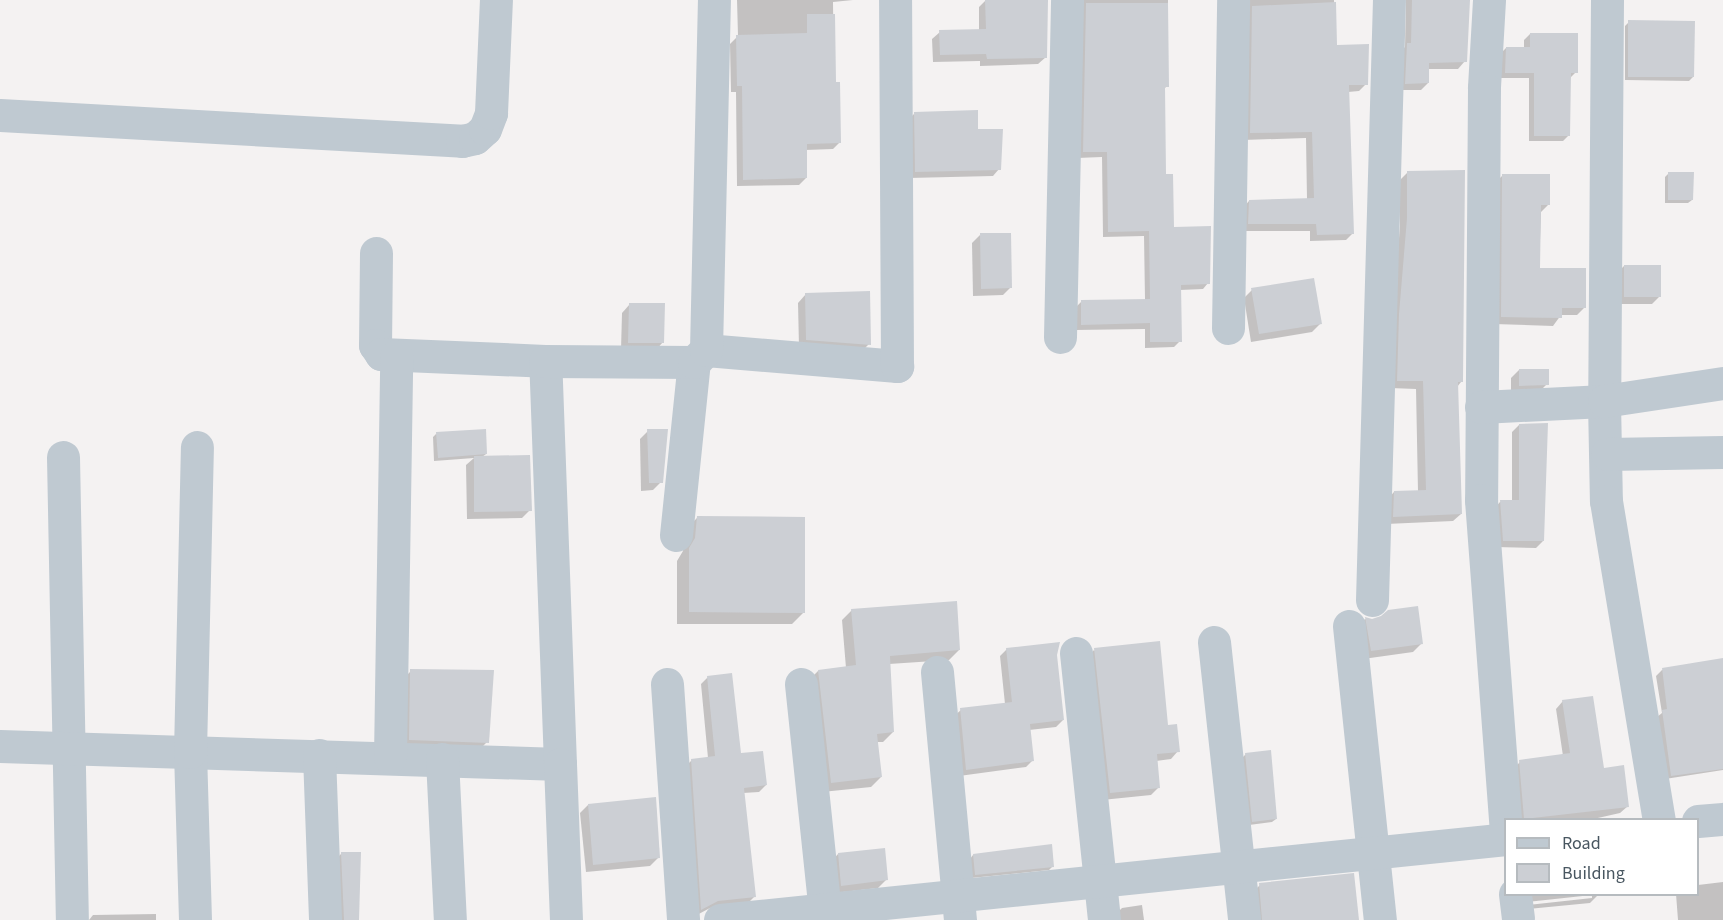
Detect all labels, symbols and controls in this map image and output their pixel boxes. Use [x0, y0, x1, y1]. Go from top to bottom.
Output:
legend [1504, 818, 1699, 896]
text: Road [1562, 831, 1601, 856]
text: Building [1562, 861, 1625, 886]

